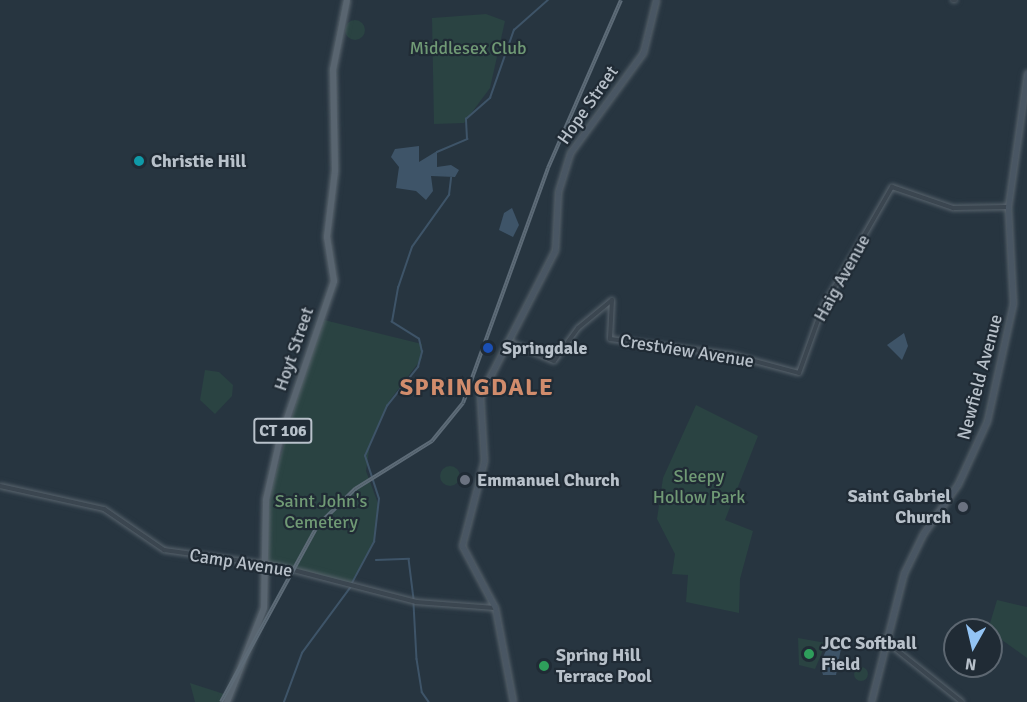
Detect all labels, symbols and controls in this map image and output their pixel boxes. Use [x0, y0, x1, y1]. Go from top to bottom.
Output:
park label: Middlesex Club [409, 37, 527, 59]
street label: Hope Street [553, 62, 623, 148]
place label: Christie Hill [151, 150, 246, 172]
marker: Christie Hill [132, 154, 146, 168]
street label: Haig Avenue [809, 231, 875, 325]
street label: Hoyt Street [270, 304, 318, 394]
street label: Newfield Avenue [953, 312, 1007, 442]
street label: Crestview Avenue [618, 330, 756, 372]
place label: Springdale [502, 337, 587, 359]
marker: Springdale [479, 339, 497, 357]
district label: SPRINGDALE [400, 374, 554, 402]
road number: CT 106 [253, 418, 313, 444]
park label: Sleepy Hollow Park [653, 466, 745, 508]
place label: Emmanuel Church [477, 469, 620, 491]
marker: Emmanuel Church [458, 473, 472, 487]
place label: Saint Gabriel Church [848, 486, 951, 528]
park label: Saint John's Cemetery [275, 491, 367, 534]
marker: Saint Gabriel Church [956, 500, 970, 514]
street label: Camp Avenue [188, 544, 294, 582]
north arrow [943, 618, 1003, 678]
place label: JCC Softball Field [821, 633, 917, 676]
place label: Spring Hill Terrace Pool [556, 645, 652, 688]
marker: JCC Softball Field [802, 647, 816, 661]
text: N [964, 653, 978, 675]
marker: Spring Hill Terrace Pool [537, 659, 551, 673]

